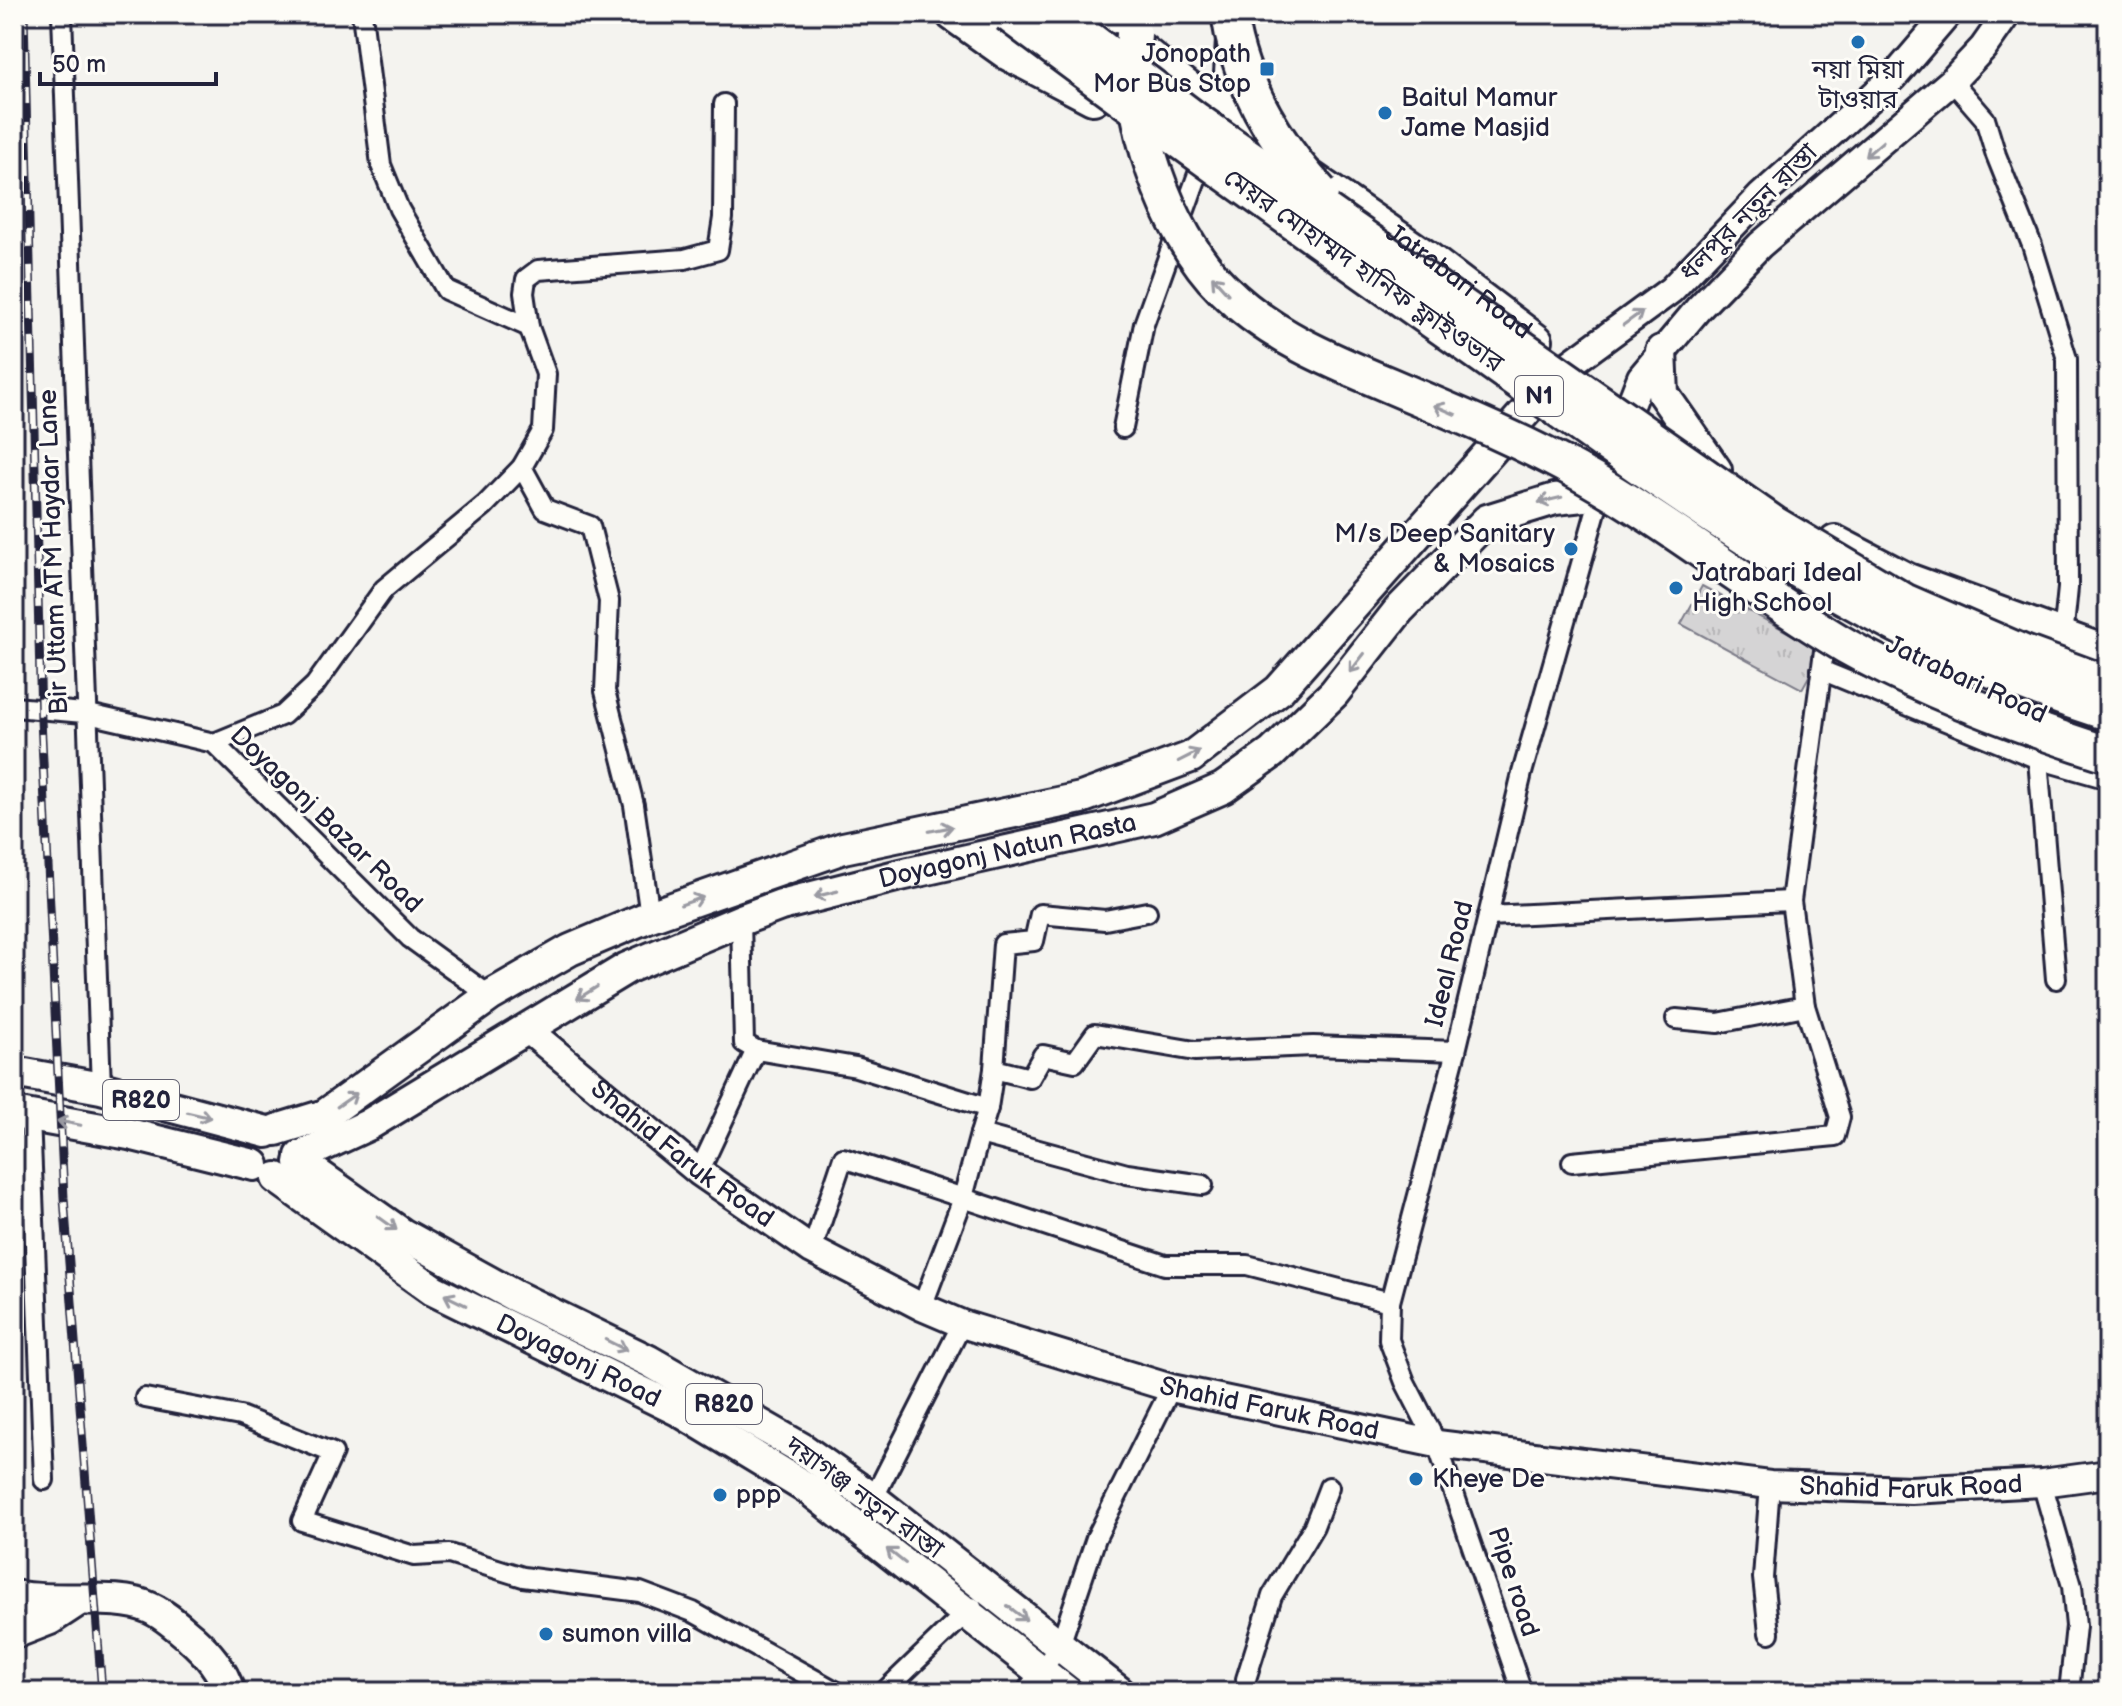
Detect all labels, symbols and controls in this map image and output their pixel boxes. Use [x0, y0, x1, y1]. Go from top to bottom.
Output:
marker: নয়া মিয়া টাওয়ার [1849, 33, 1867, 51]
scale bar [40, 36, 216, 86]
place label: Jonopath Mor Bus Stop [1093, 39, 1251, 100]
text: 50 m [52, 50, 106, 79]
place label: নয়া মিয়া টাওয়ার [1811, 55, 1905, 116]
marker: Jonopath Mor Bus Stop [1258, 60, 1276, 78]
place label: Baitul Mamur Jame Masjid [1401, 83, 1558, 144]
marker: Baitul Mamur Jame Masjid [1376, 104, 1394, 122]
street label: ধলপুর নতুন রাস্তা [1674, 137, 1825, 288]
one-way arrow [1865, 140, 1885, 158]
street label: মেয়র মোহাম্মদ হানিফ ফ্লাইওভার [1217, 162, 1509, 380]
street label: Jatrabari Road [1380, 217, 1538, 346]
one-way arrow [1210, 275, 1229, 295]
one-way arrow [1622, 309, 1644, 326]
road number: N1 [1515, 376, 1563, 416]
street label: Bir Uttam ATM Haydar Lane [33, 389, 75, 715]
one-way arrow [1433, 401, 1458, 416]
one-way arrow [1537, 493, 1563, 508]
place label: M/s Deep Sanitary & Mosaics [1334, 519, 1555, 580]
marker: M/s Deep Sanitary & Mosaics [1562, 540, 1580, 558]
place label: Jatrabari Ideal High School [1692, 558, 1862, 619]
marker: Jatrabari Ideal High School [1667, 579, 1685, 597]
street label: Jatrabari Road [1881, 629, 2051, 731]
one-way arrow [1348, 652, 1366, 673]
street label: Doyagonj Bazar Road [223, 720, 429, 920]
one-way arrow [1177, 748, 1201, 764]
street label: Doyagonj Natun Rasta [876, 807, 1139, 895]
one-way arrow [927, 820, 953, 835]
one-way arrow [813, 887, 839, 902]
one-way arrow [679, 893, 703, 907]
street label: Ideal Road [1419, 898, 1481, 1030]
one-way arrow [576, 985, 599, 1001]
street label: Shahid Faruk Road [585, 1073, 780, 1234]
road number: R820 [103, 1080, 179, 1120]
one-way arrow [336, 1092, 358, 1108]
one-way arrow [186, 1108, 211, 1123]
one-way arrow [56, 1114, 82, 1129]
one-way arrow [375, 1215, 397, 1231]
one-way arrow [443, 1292, 467, 1307]
street label: Doyagonj Road [491, 1308, 666, 1415]
one-way arrow [604, 1338, 628, 1353]
street label: Shahid Faruk Road [1156, 1370, 1382, 1447]
road number: R820 [686, 1384, 762, 1424]
street label: দয়াগঞ্জ নতুন রাস্তা [778, 1430, 950, 1566]
place label: Kheye De [1432, 1464, 1545, 1495]
street label: Shahid Faruk Road [1799, 1469, 2023, 1506]
marker: Kheye De [1407, 1470, 1425, 1488]
place label: ppp [736, 1480, 781, 1511]
marker: ppp [711, 1486, 729, 1504]
street label: Pipe road [1481, 1523, 1545, 1641]
one-way arrow [886, 1548, 907, 1565]
one-way arrow [1006, 1605, 1028, 1622]
place label: sumon villa [562, 1619, 692, 1650]
marker: sumon villa [537, 1625, 555, 1643]

